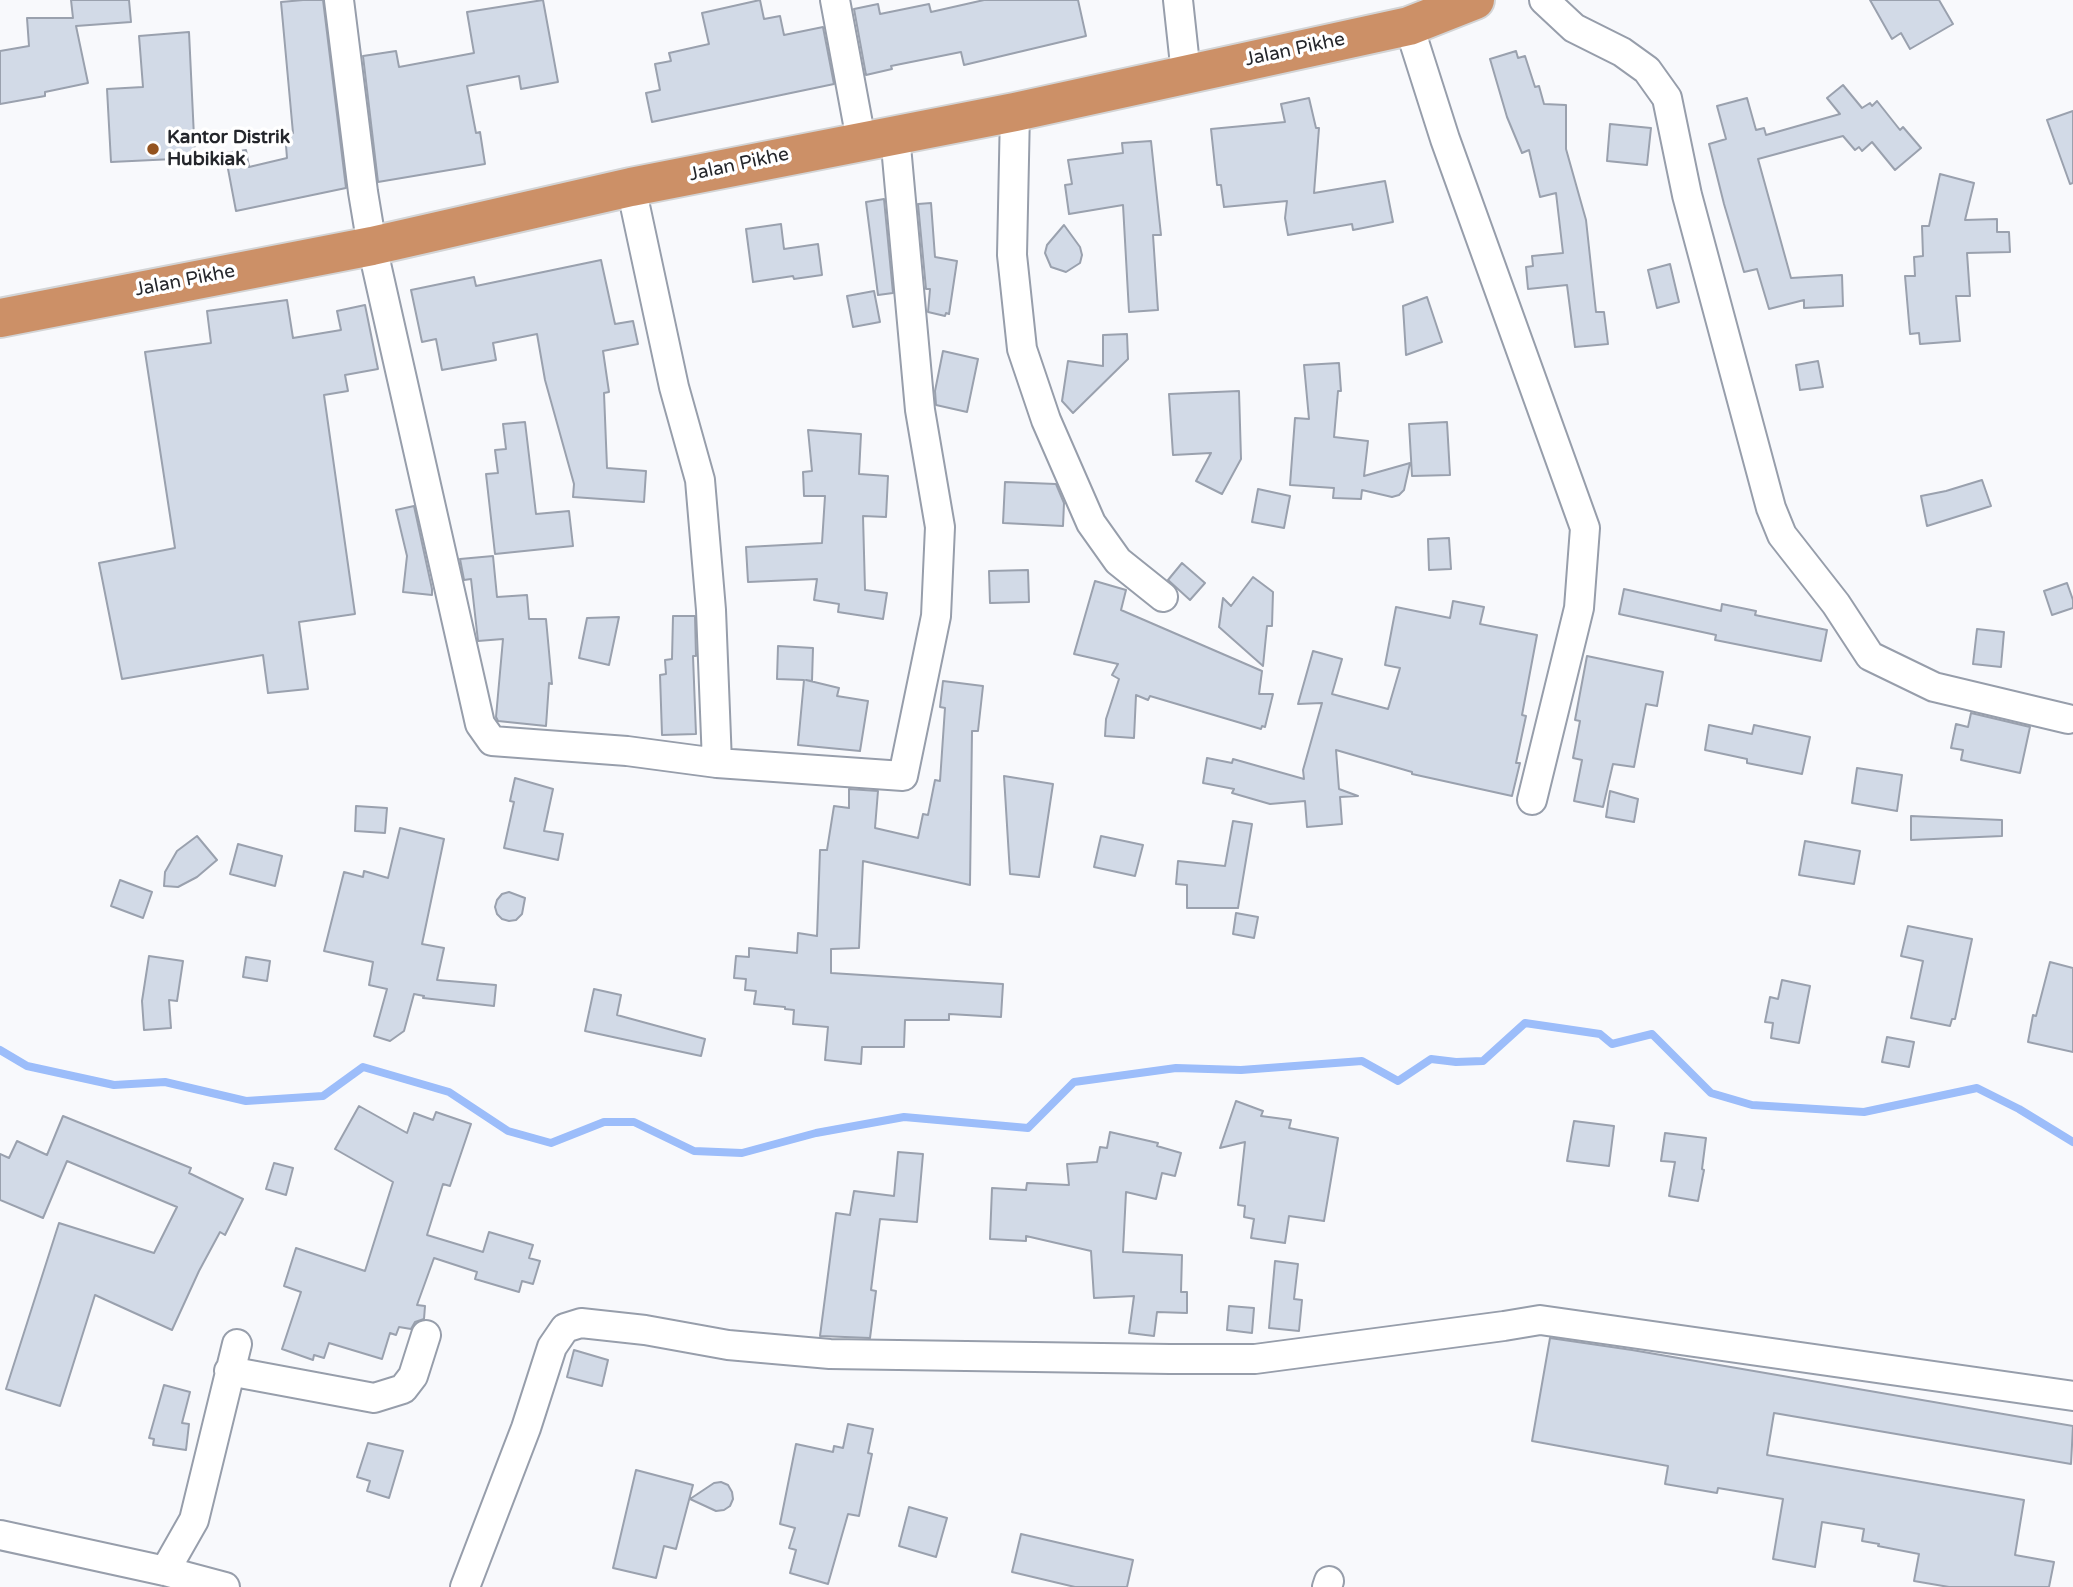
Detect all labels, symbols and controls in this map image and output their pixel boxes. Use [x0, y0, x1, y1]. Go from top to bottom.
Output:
street label: Jalan Pikhe [1243, 28, 1347, 72]
place label: Kantor Distrik Hubikiak [167, 127, 290, 171]
marker: Kantor Distrik Hubikiak [145, 141, 161, 157]
street label: Jalan Pikhe [687, 143, 791, 187]
street label: Jalan Pikhe [133, 260, 237, 302]

